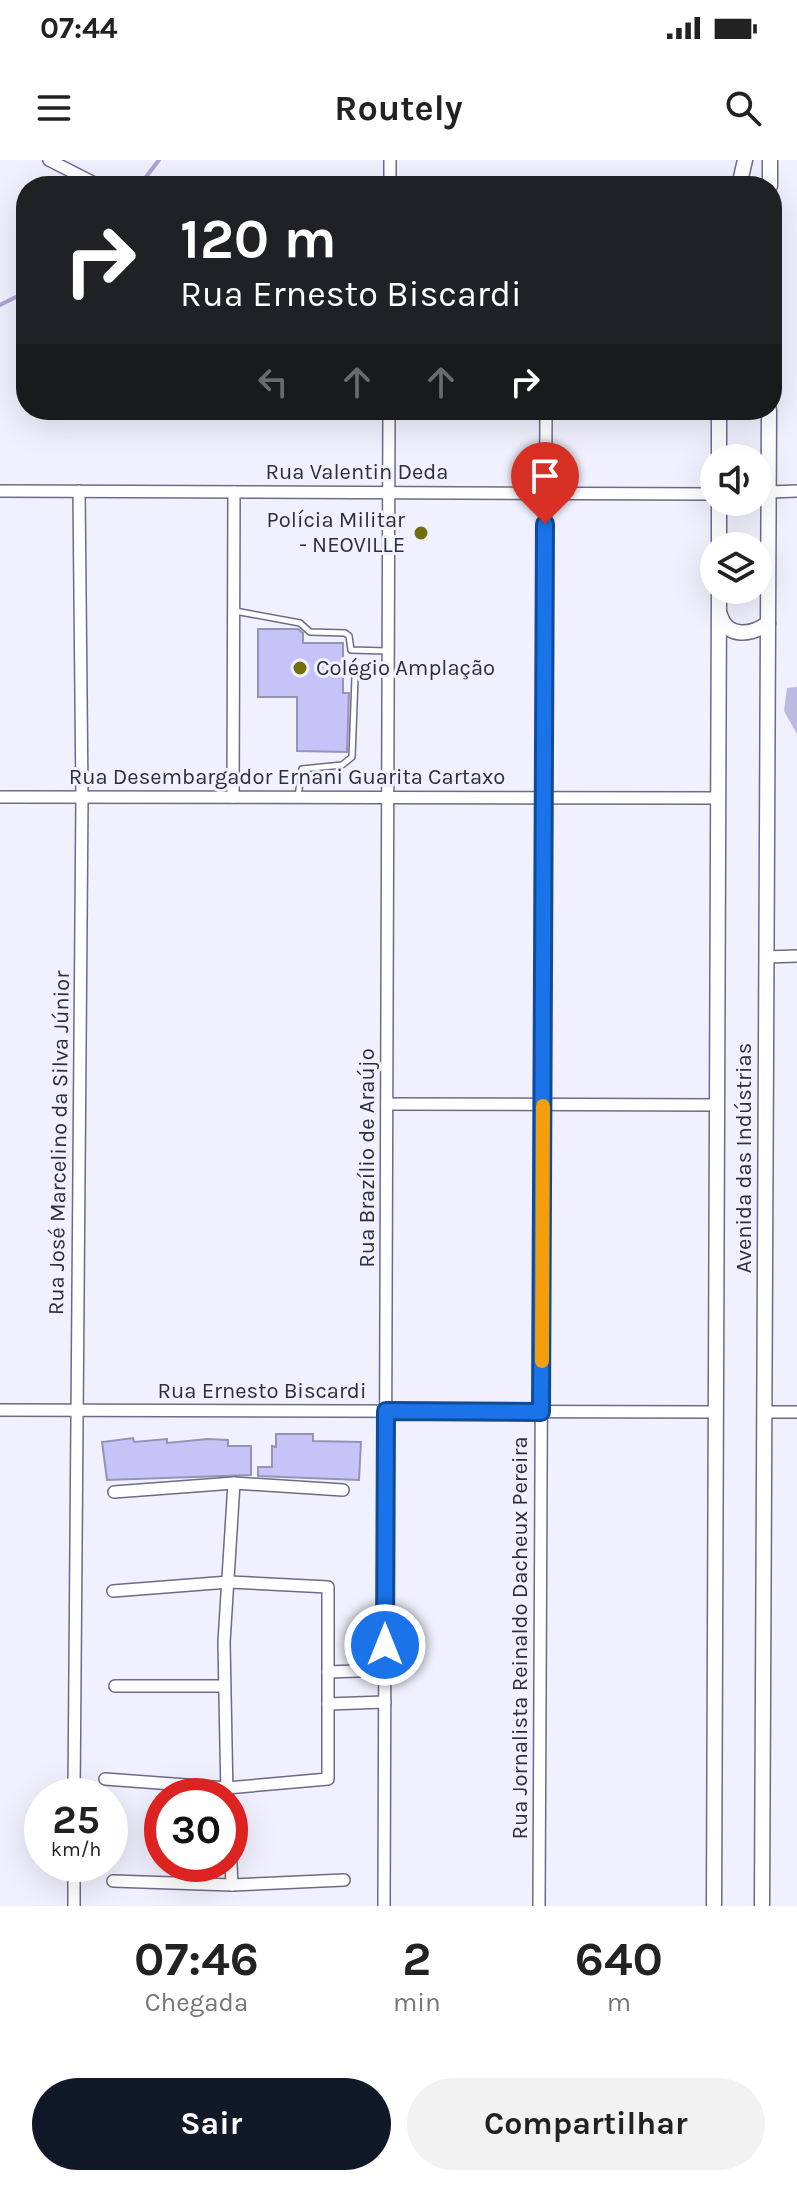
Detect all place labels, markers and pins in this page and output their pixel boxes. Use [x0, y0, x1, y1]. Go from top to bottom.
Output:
pin [511, 442, 579, 524]
place label: Polícia Militar - NEOVILLE [267, 507, 405, 558]
marker: Polícia Militar - NEOVILLE [412, 524, 430, 542]
place label: Colégio Amplação [316, 655, 495, 681]
marker: Colégio Amplação [291, 659, 309, 677]

